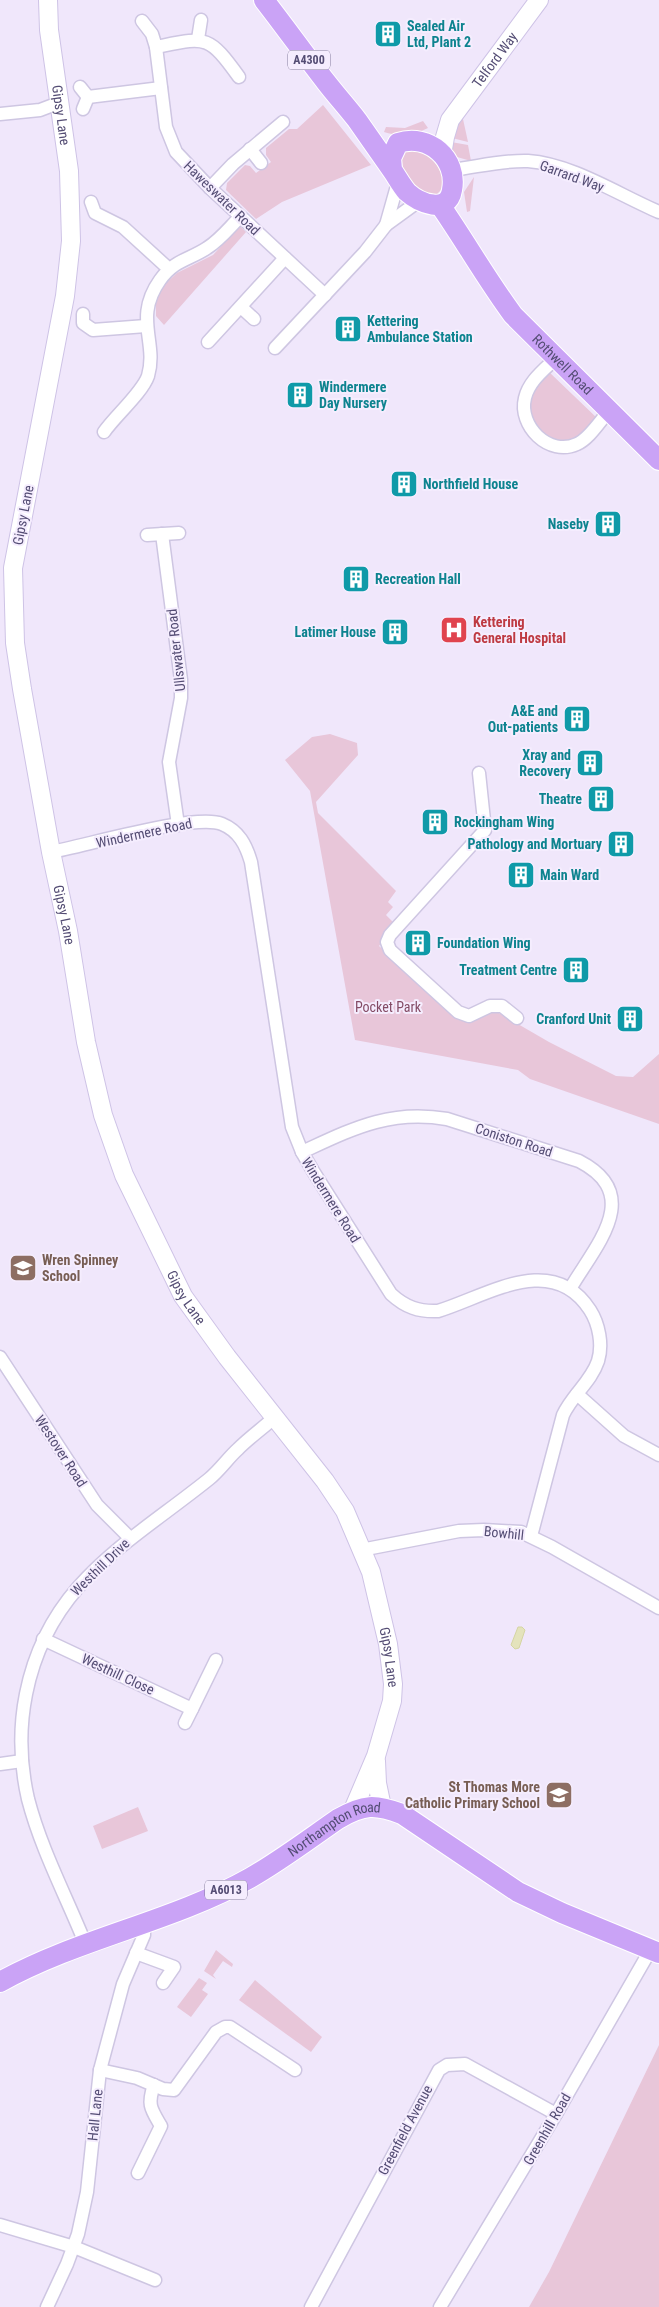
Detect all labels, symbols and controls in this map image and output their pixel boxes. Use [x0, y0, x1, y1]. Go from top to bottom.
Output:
place label: Sealed Air Ltd, Plant 2 [407, 18, 471, 50]
building icon: Sealed Air Ltd, Plant 2 [373, 19, 403, 49]
street label: Telford Way [469, 29, 521, 91]
road number: A4300 [288, 50, 330, 70]
street label: Gipsy Lane [49, 84, 73, 147]
street label: Garrard Way [538, 157, 606, 195]
street label: Haweswater Road [181, 158, 263, 238]
place label: Kettering Ambulance Station [367, 313, 473, 345]
building icon: Kettering Ambulance Station [333, 314, 363, 344]
street label: Rothwell Road [529, 331, 596, 398]
place label: Windermere Day Nursery [319, 379, 388, 411]
building icon: Windermere Day Nursery [285, 380, 315, 410]
building icon: Northfield House [389, 469, 419, 499]
place label: Northfield House [423, 476, 519, 492]
street label: Gipsy Lane [9, 483, 37, 546]
building icon: Naseby [593, 509, 623, 539]
place label: Naseby [548, 516, 590, 532]
building icon: Recreation Hall [341, 564, 371, 594]
place label: Recreation Hall [375, 571, 461, 587]
street label: Ullswater Road [164, 608, 188, 692]
place label: Kettering General Hospital [473, 614, 566, 646]
hospital icon: Kettering General Hospital [439, 615, 469, 645]
building icon: Latimer House [380, 617, 410, 647]
place label: Latimer House [294, 624, 376, 640]
place label: A&E and Out-patients [488, 703, 558, 735]
building icon: A&E and Out-patients [562, 704, 592, 734]
place label: Xray and Recovery [519, 747, 572, 779]
building icon: Xray and Recovery [575, 748, 605, 778]
building icon: Theatre [586, 784, 616, 814]
place label: Theatre [539, 791, 582, 807]
building icon: Rockingham Wing [420, 807, 450, 837]
place label: Rockingham Wing [454, 814, 554, 830]
street label: Windermere Road [95, 815, 193, 851]
building icon: Pathology and Mortuary [606, 829, 636, 859]
place label: Pathology and Mortuary [467, 836, 603, 852]
building icon: Main Ward [506, 860, 536, 890]
place label: Main Ward [540, 867, 599, 883]
street label: Gipsy Lane [50, 883, 78, 946]
building icon: Foundation Wing [403, 928, 433, 958]
place label: Foundation Wing [437, 935, 531, 951]
building icon: Treatment Centre [561, 955, 591, 985]
place label: Treatment Centre [459, 962, 557, 978]
park label: Pocket Park [355, 999, 422, 1015]
building icon: Cranford Unit [615, 1004, 645, 1034]
place label: Cranford Unit [536, 1011, 611, 1027]
street label: Coniston Road [473, 1120, 555, 1160]
street label: Windermere Road [298, 1154, 364, 1246]
place label: Wren Spinney School [42, 1252, 119, 1284]
school or university icon: Wren Spinney School [8, 1253, 38, 1283]
street label: Gipsy Lane [164, 1268, 209, 1328]
street label: Westover Road [32, 1412, 90, 1490]
street label: Bowhill [483, 1523, 525, 1543]
street label: Westhill Drive [67, 1535, 133, 1599]
street label: Gipsy Lane [376, 1625, 401, 1689]
street label: Westhill Close [79, 1650, 157, 1698]
place label: St Thomas More Catholic Primary School [405, 1779, 540, 1811]
school or university icon: St Thomas More Catholic Primary School [544, 1780, 574, 1810]
street label: Northampton Road [285, 1799, 382, 1860]
road number: A6013 [205, 1880, 247, 1900]
street label: Greenfield Avenue [375, 2082, 436, 2178]
street label: Hall Lane [84, 2088, 106, 2142]
street label: Greenhill Road [520, 2090, 574, 2168]

